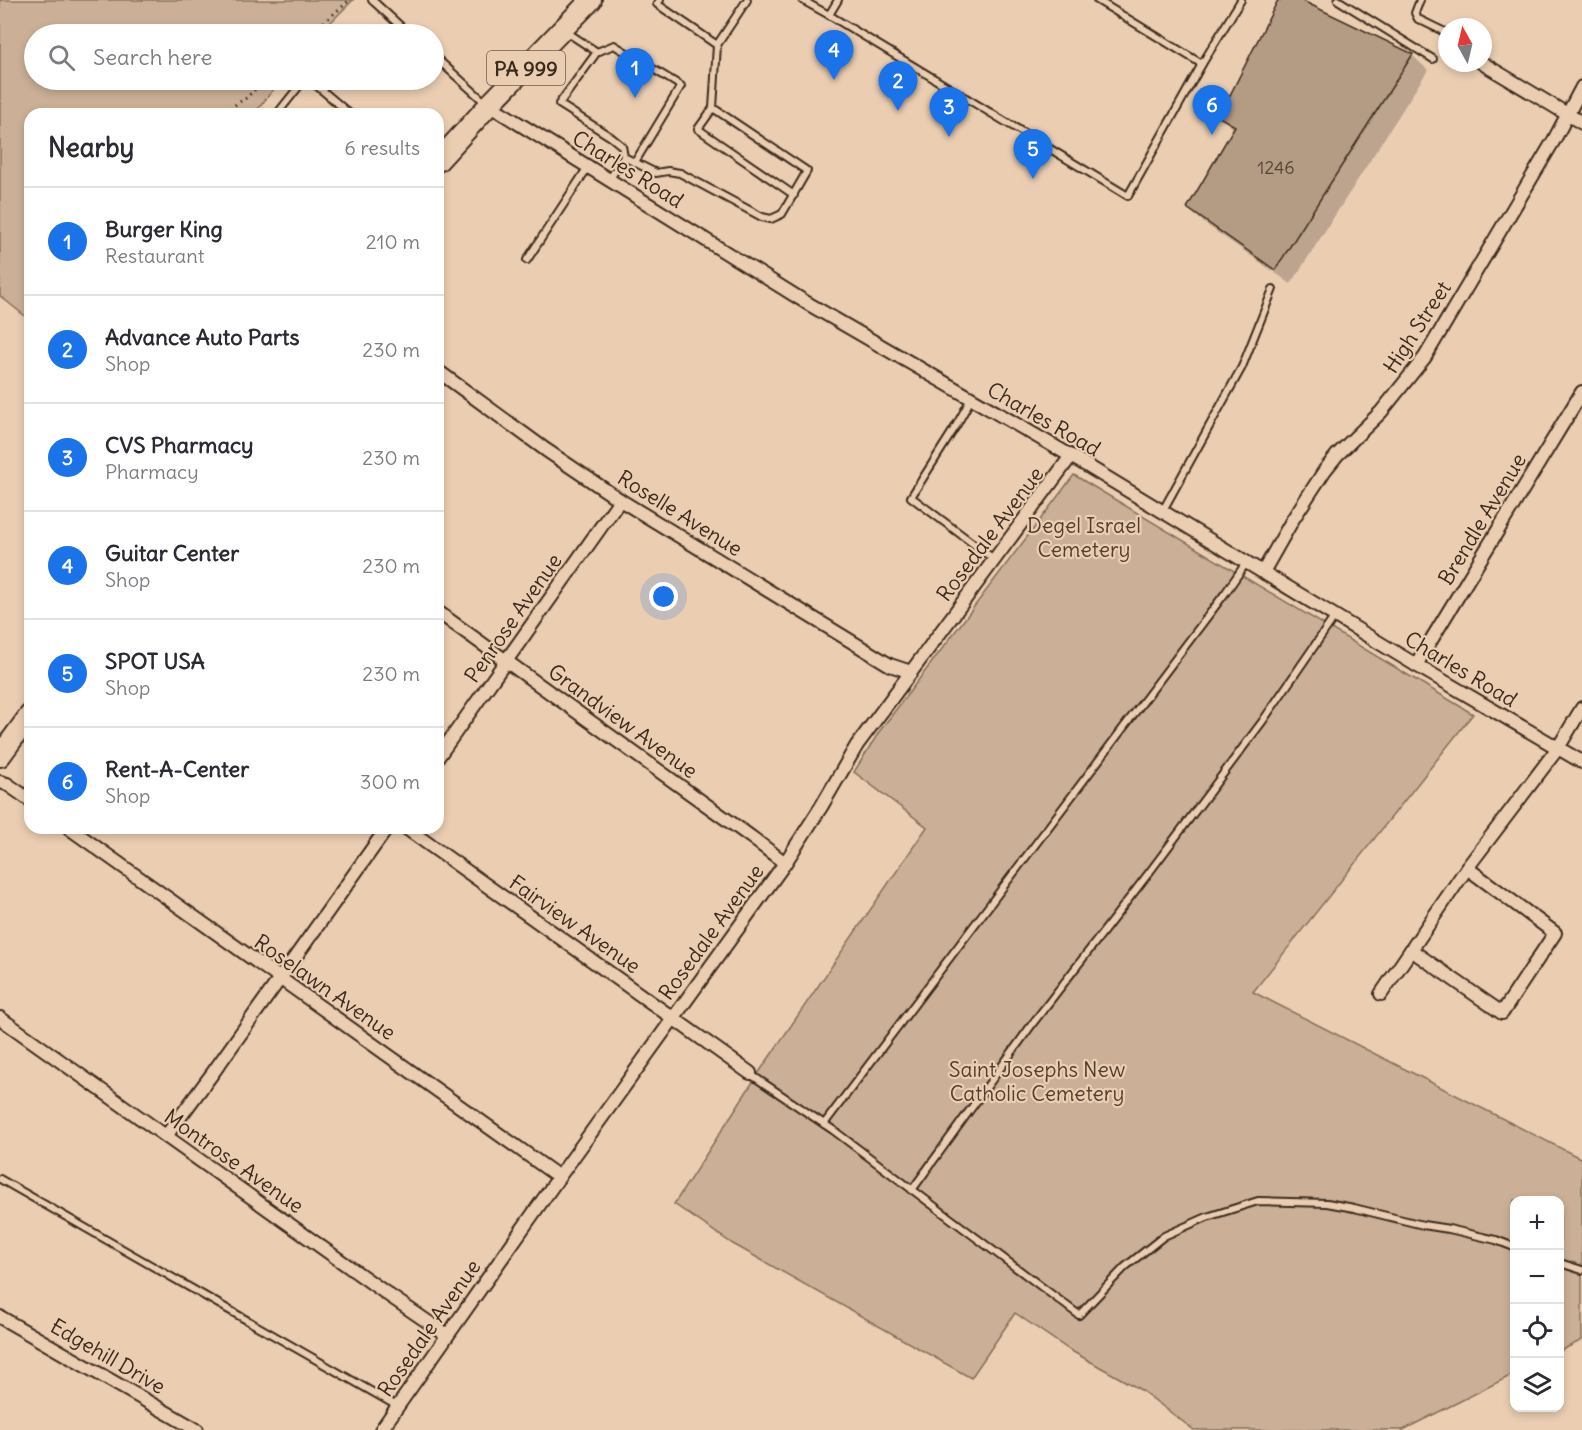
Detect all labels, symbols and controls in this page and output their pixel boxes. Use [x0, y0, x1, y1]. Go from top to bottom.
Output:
north arrow [1438, 18, 1492, 72]
search box [24, 24, 444, 90]
pin: 4 [814, 31, 854, 80]
icon: search [45, 41, 78, 74]
text: Search here [93, 43, 212, 71]
pin: 1 [616, 48, 654, 98]
road number: PA 999 [487, 51, 565, 85]
pin: 2 [878, 62, 918, 111]
pin: 6 [1192, 86, 1232, 135]
pin: 3 [930, 88, 968, 137]
street label: Charles Road [567, 124, 689, 214]
pin: 5 [1014, 130, 1052, 179]
text: Nearby [48, 131, 134, 164]
text: 6 results [344, 135, 420, 160]
house number: 1246 [1257, 156, 1295, 179]
text: Burger King [105, 215, 223, 243]
text: 1 [64, 229, 71, 254]
text: 210 m [366, 229, 420, 254]
text: Restaurant [105, 243, 204, 268]
street label: High Street [1377, 276, 1457, 378]
text: Advance Auto Parts [105, 323, 299, 351]
text: 2 [62, 337, 73, 362]
text: 230 m [362, 337, 420, 362]
text: Shop [105, 351, 150, 376]
street label: Charles Road [983, 376, 1105, 462]
text: CVS Pharmacy [105, 431, 254, 459]
text: 3 [62, 445, 73, 470]
text: 230 m [362, 445, 420, 470]
street label: Brendle Avenue [1432, 448, 1532, 590]
text: Pharmacy [105, 459, 199, 484]
street label: Rosedale Avenue [931, 461, 1049, 607]
street label: Roselle Avenue [613, 464, 747, 562]
park label: Degel Israel Cemetery [1027, 512, 1141, 563]
text: Guitar Center [105, 539, 239, 567]
street label: Penrose Avenue [458, 548, 568, 688]
text: 4 [62, 553, 73, 578]
text: 230 m [362, 553, 420, 578]
text: Shop [105, 567, 150, 592]
your location [649, 582, 678, 611]
street label: Charles Road [1400, 625, 1522, 713]
text: SPOT USA [105, 647, 205, 675]
street label: Grandview Avenue [543, 658, 703, 784]
text: 5 [62, 661, 73, 686]
text: 230 m [362, 661, 420, 686]
text: Shop [105, 675, 150, 700]
text: Rent-A-Center [105, 755, 249, 783]
text: 6 [62, 769, 73, 794]
text: 300 m [360, 769, 420, 794]
text: Shop [105, 783, 150, 808]
street label: Rosedale Avenue [653, 859, 769, 1005]
street label: Fairview Avenue [504, 869, 646, 979]
street label: Roselawn Avenue [249, 928, 401, 1046]
park label: Saint Josephs New Catholic Cemetery [949, 1056, 1125, 1107]
street label: Montrose Avenue [159, 1103, 309, 1219]
map controls [1510, 1196, 1564, 1412]
button: + [1510, 1196, 1564, 1250]
button: − [1510, 1250, 1564, 1304]
street label: Rosedale Avenue [372, 1254, 486, 1402]
button: locate [1510, 1304, 1564, 1358]
street label: Edgehill Drive [46, 1312, 170, 1400]
button: layers [1510, 1358, 1564, 1412]

